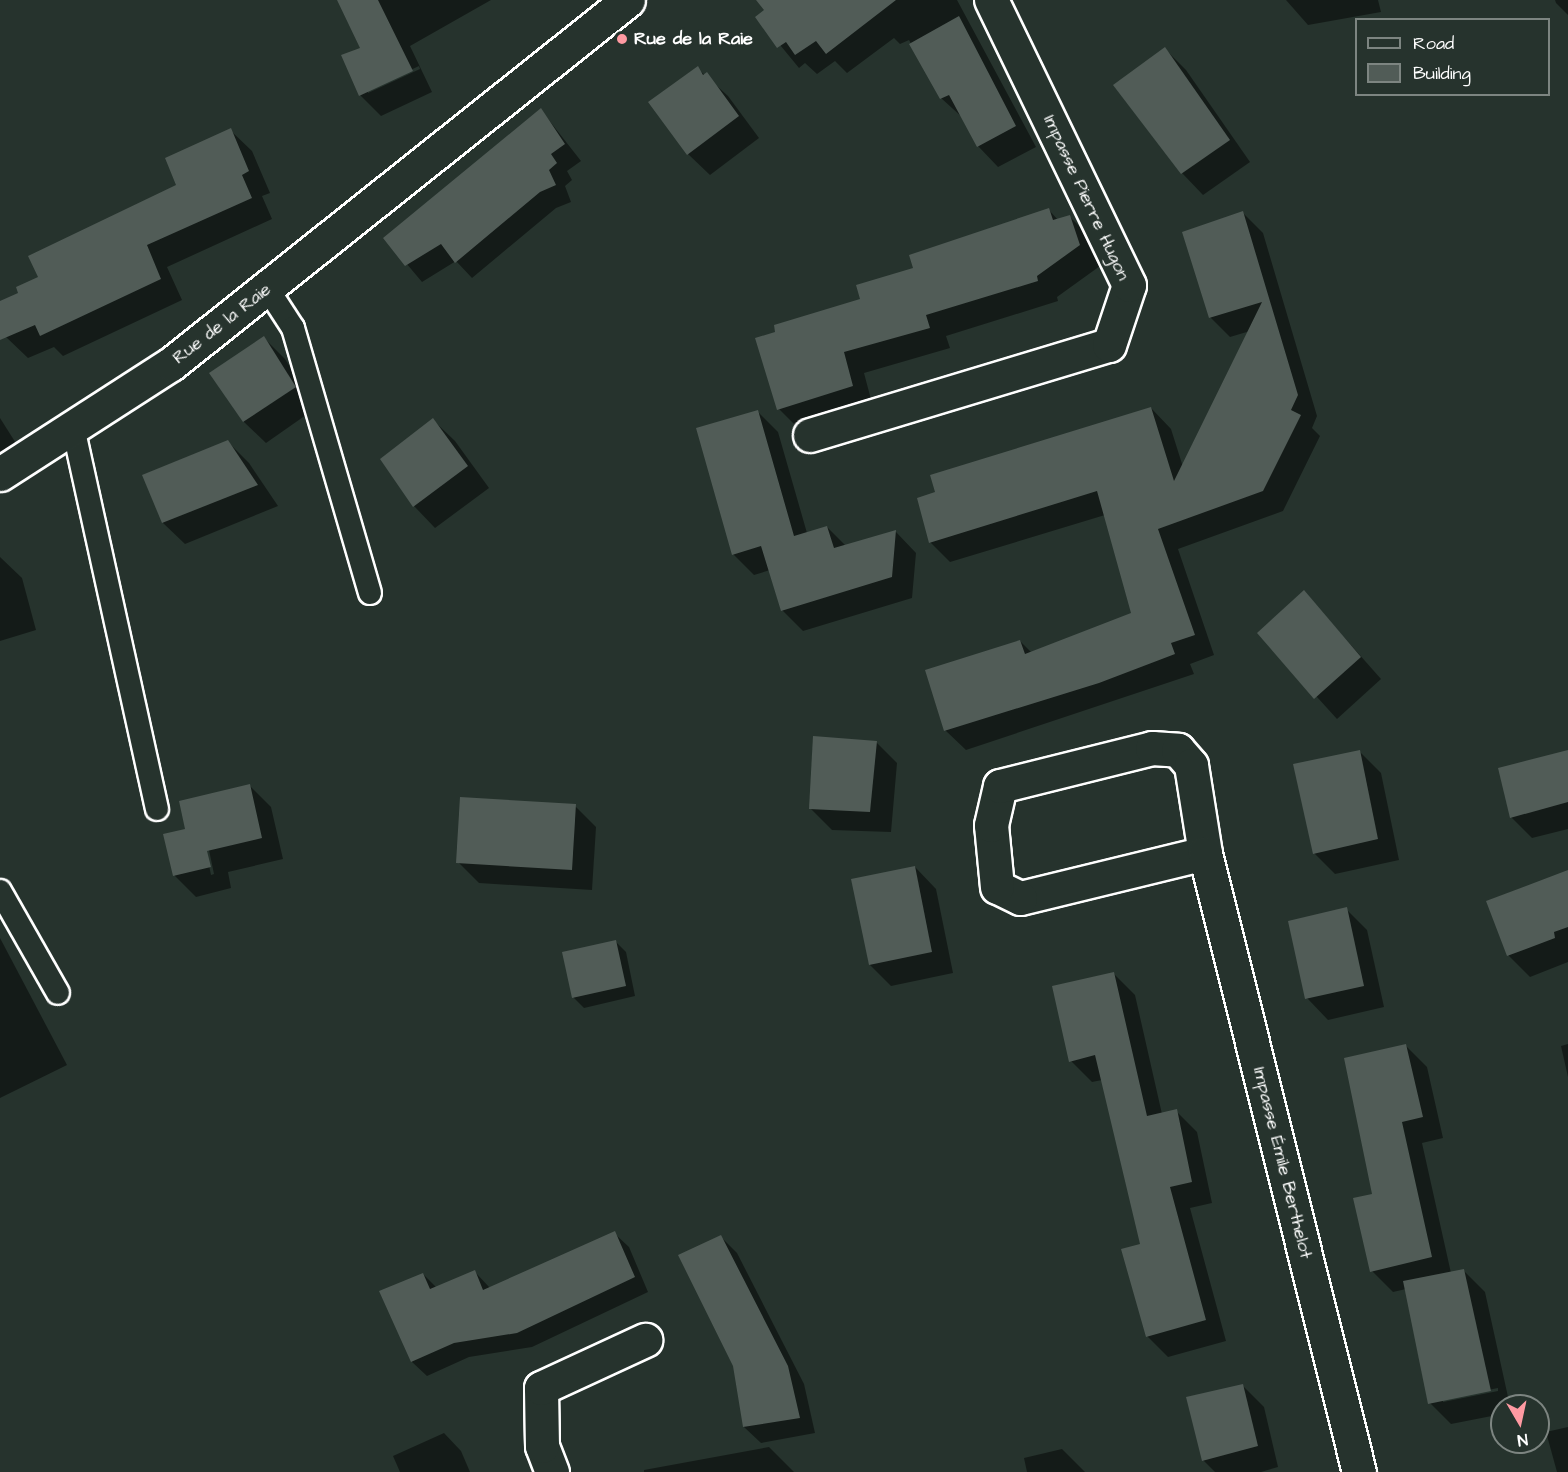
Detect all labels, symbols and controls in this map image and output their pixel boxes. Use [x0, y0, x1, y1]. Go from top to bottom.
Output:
legend [1355, 18, 1550, 96]
place label: Rue de la Raie [634, 28, 753, 50]
text: Road [1413, 31, 1454, 56]
marker: Rue de la Raie [615, 32, 629, 46]
text: Building [1413, 61, 1471, 86]
street label: Impasse Pierre Hugon [1038, 112, 1134, 284]
street label: Rue de la Raie [169, 279, 275, 369]
street label: Impasse Émile Berthelot [1248, 1065, 1316, 1261]
north arrow [1490, 1394, 1550, 1454]
text: N [1516, 1428, 1529, 1451]

